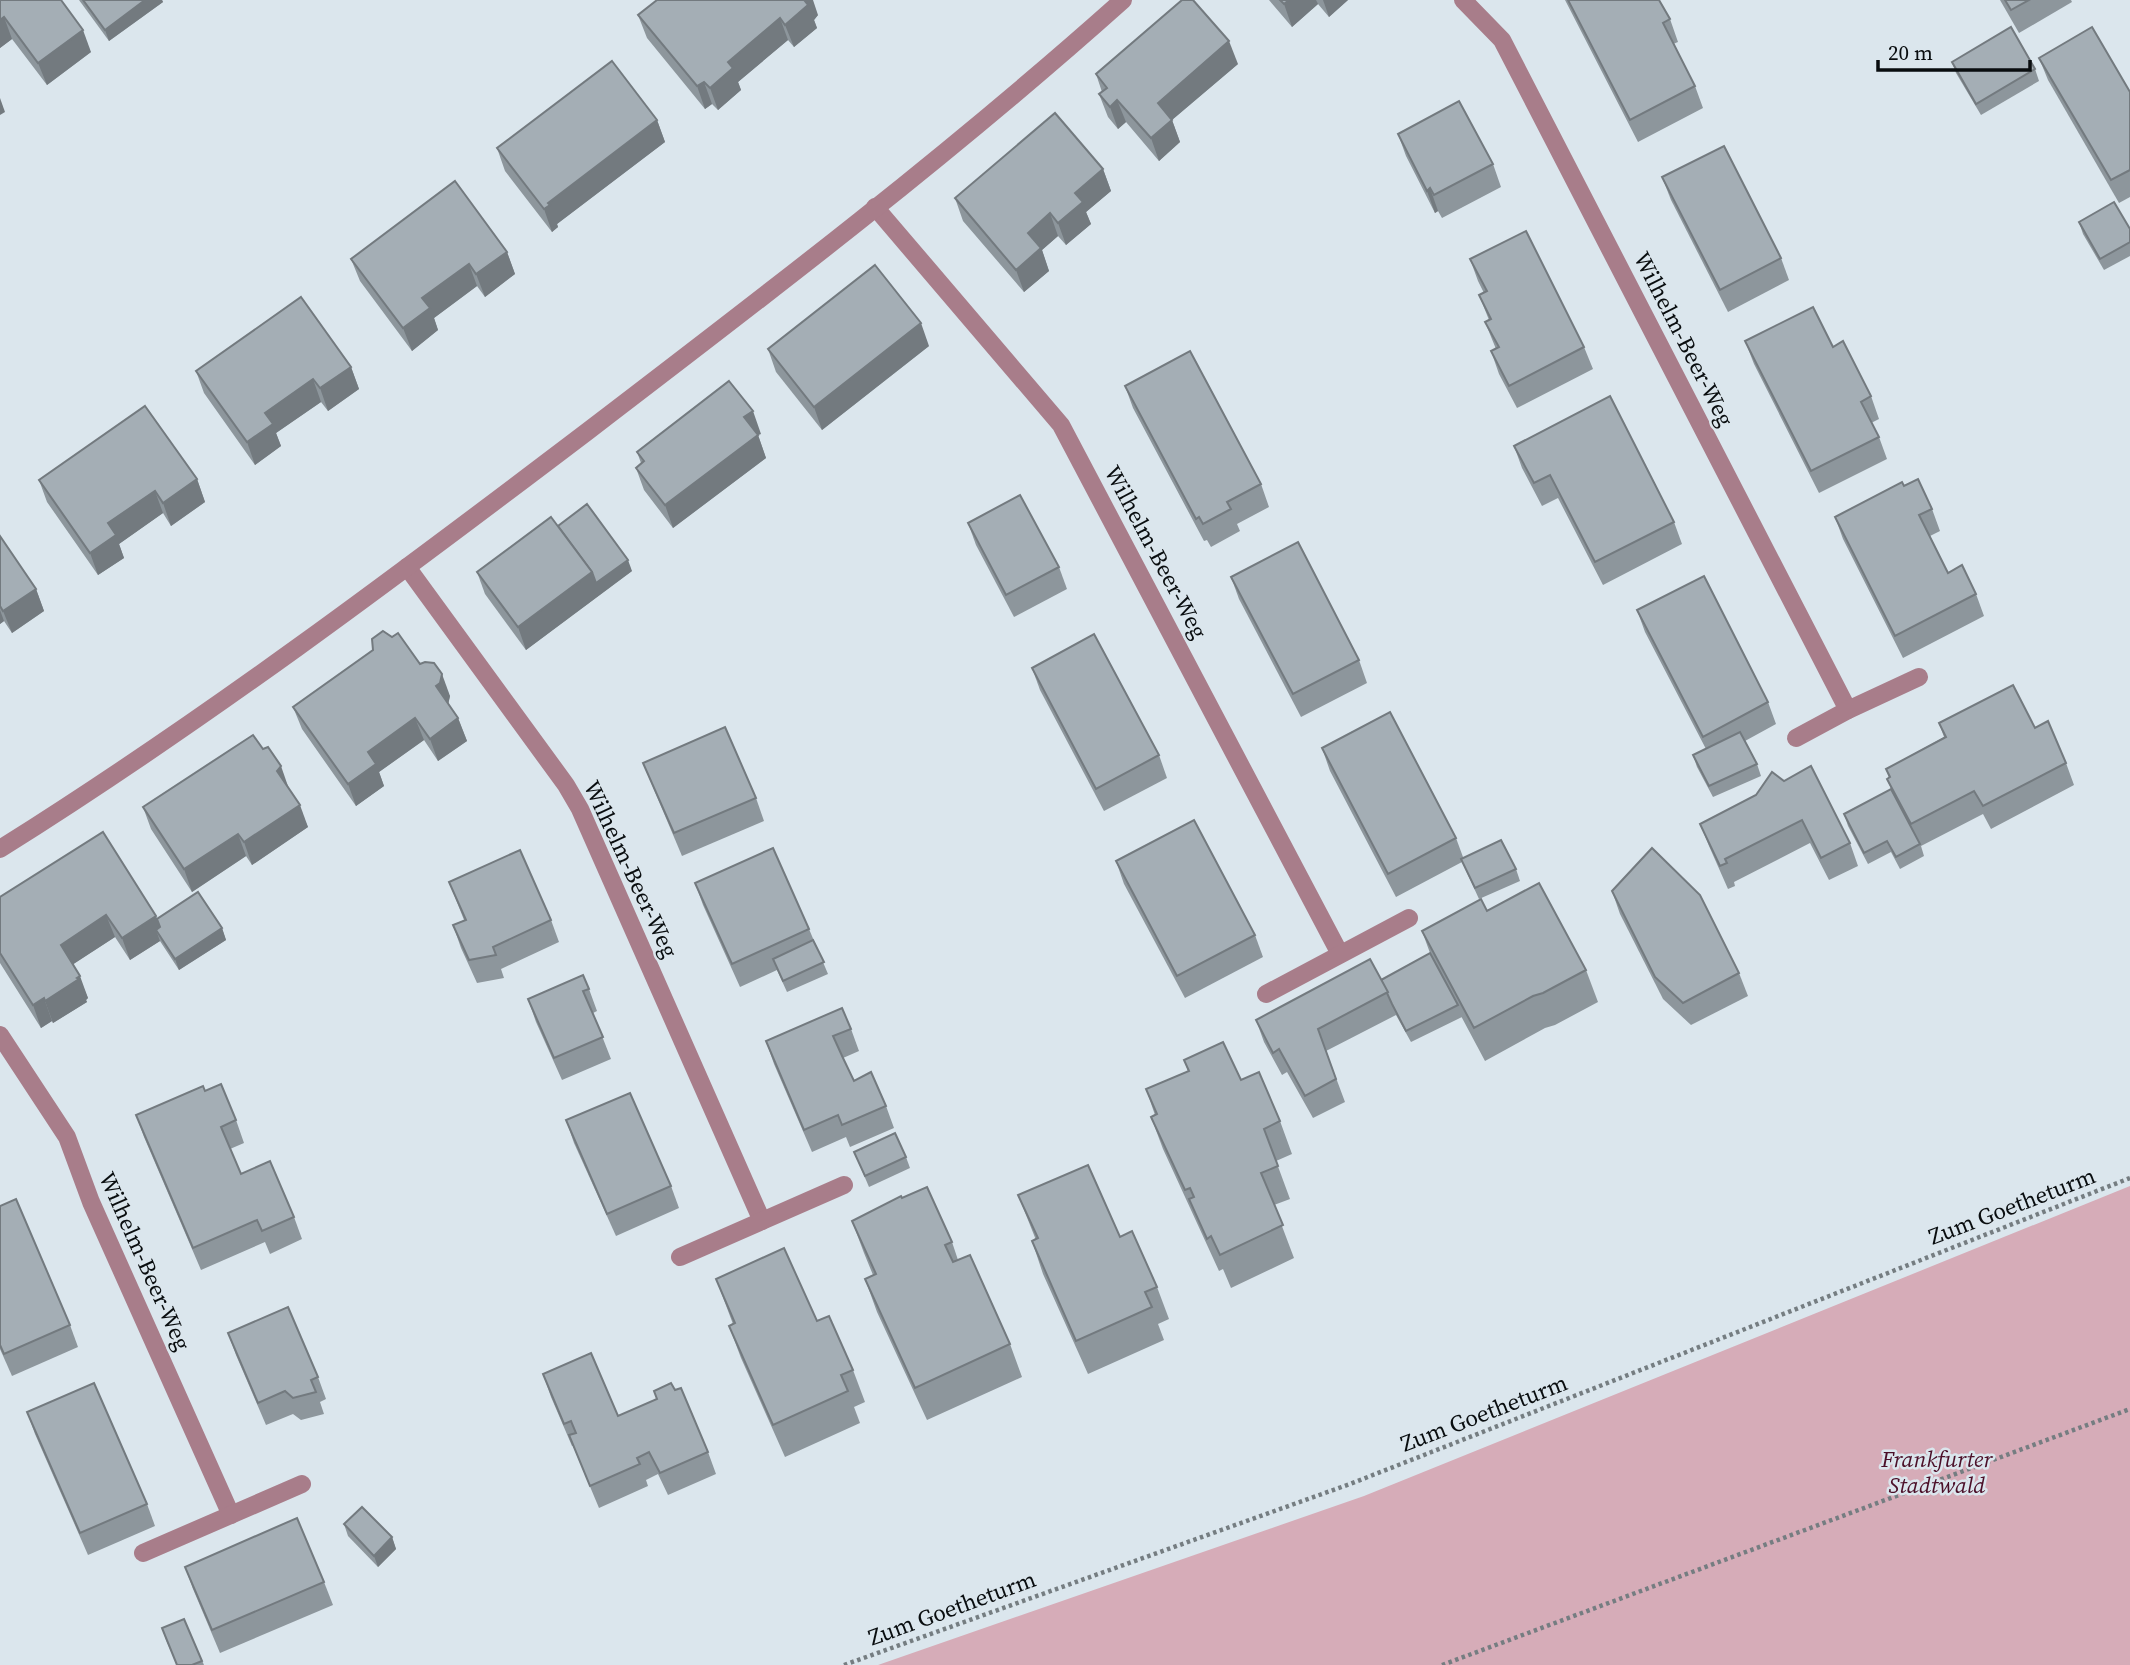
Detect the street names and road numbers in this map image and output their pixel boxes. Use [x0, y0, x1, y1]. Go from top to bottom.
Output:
street label: Wilhelm-Beer-Weg [1626, 246, 1742, 432]
street label: Wilhelm-Beer-Weg [1097, 460, 1215, 644]
street label: Wilhelm-Beer-Weg [576, 775, 686, 963]
street label: Zum Goetheturm [1924, 1159, 2100, 1253]
street label: Wilhelm-Beer-Weg [91, 1167, 199, 1355]
street label: Zum Goetheturm [1396, 1366, 1572, 1460]
street label: Zum Goetheturm [864, 1563, 1041, 1653]

